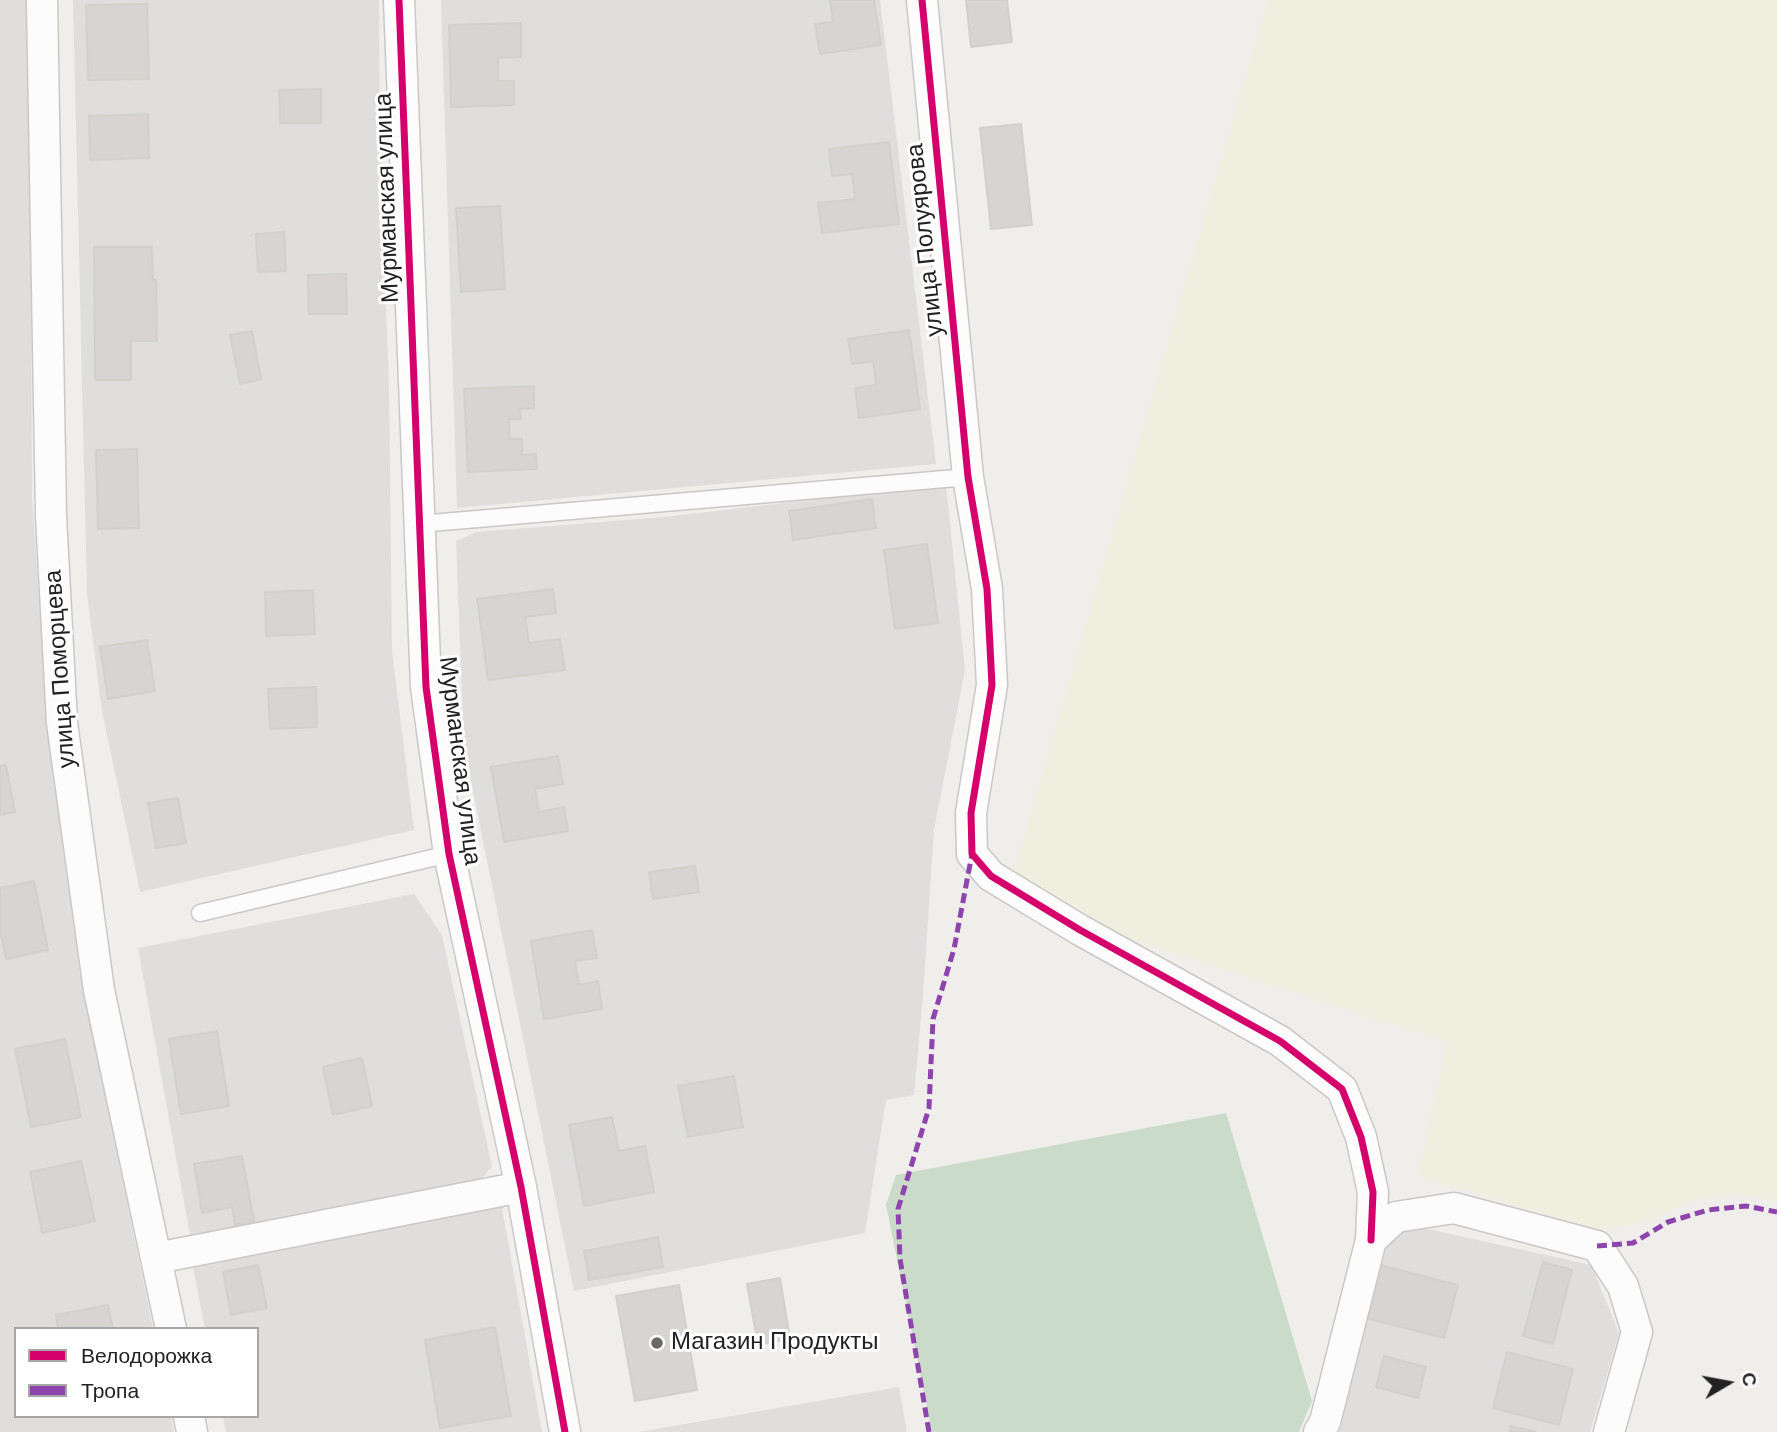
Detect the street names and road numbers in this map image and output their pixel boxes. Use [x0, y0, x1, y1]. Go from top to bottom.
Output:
street label: Мурманская улица [370, 92, 406, 304]
street label: улица Полуярова [902, 142, 950, 338]
street label: улица Поморцева [40, 569, 82, 769]
street label: Мурманская улица [432, 655, 486, 867]

